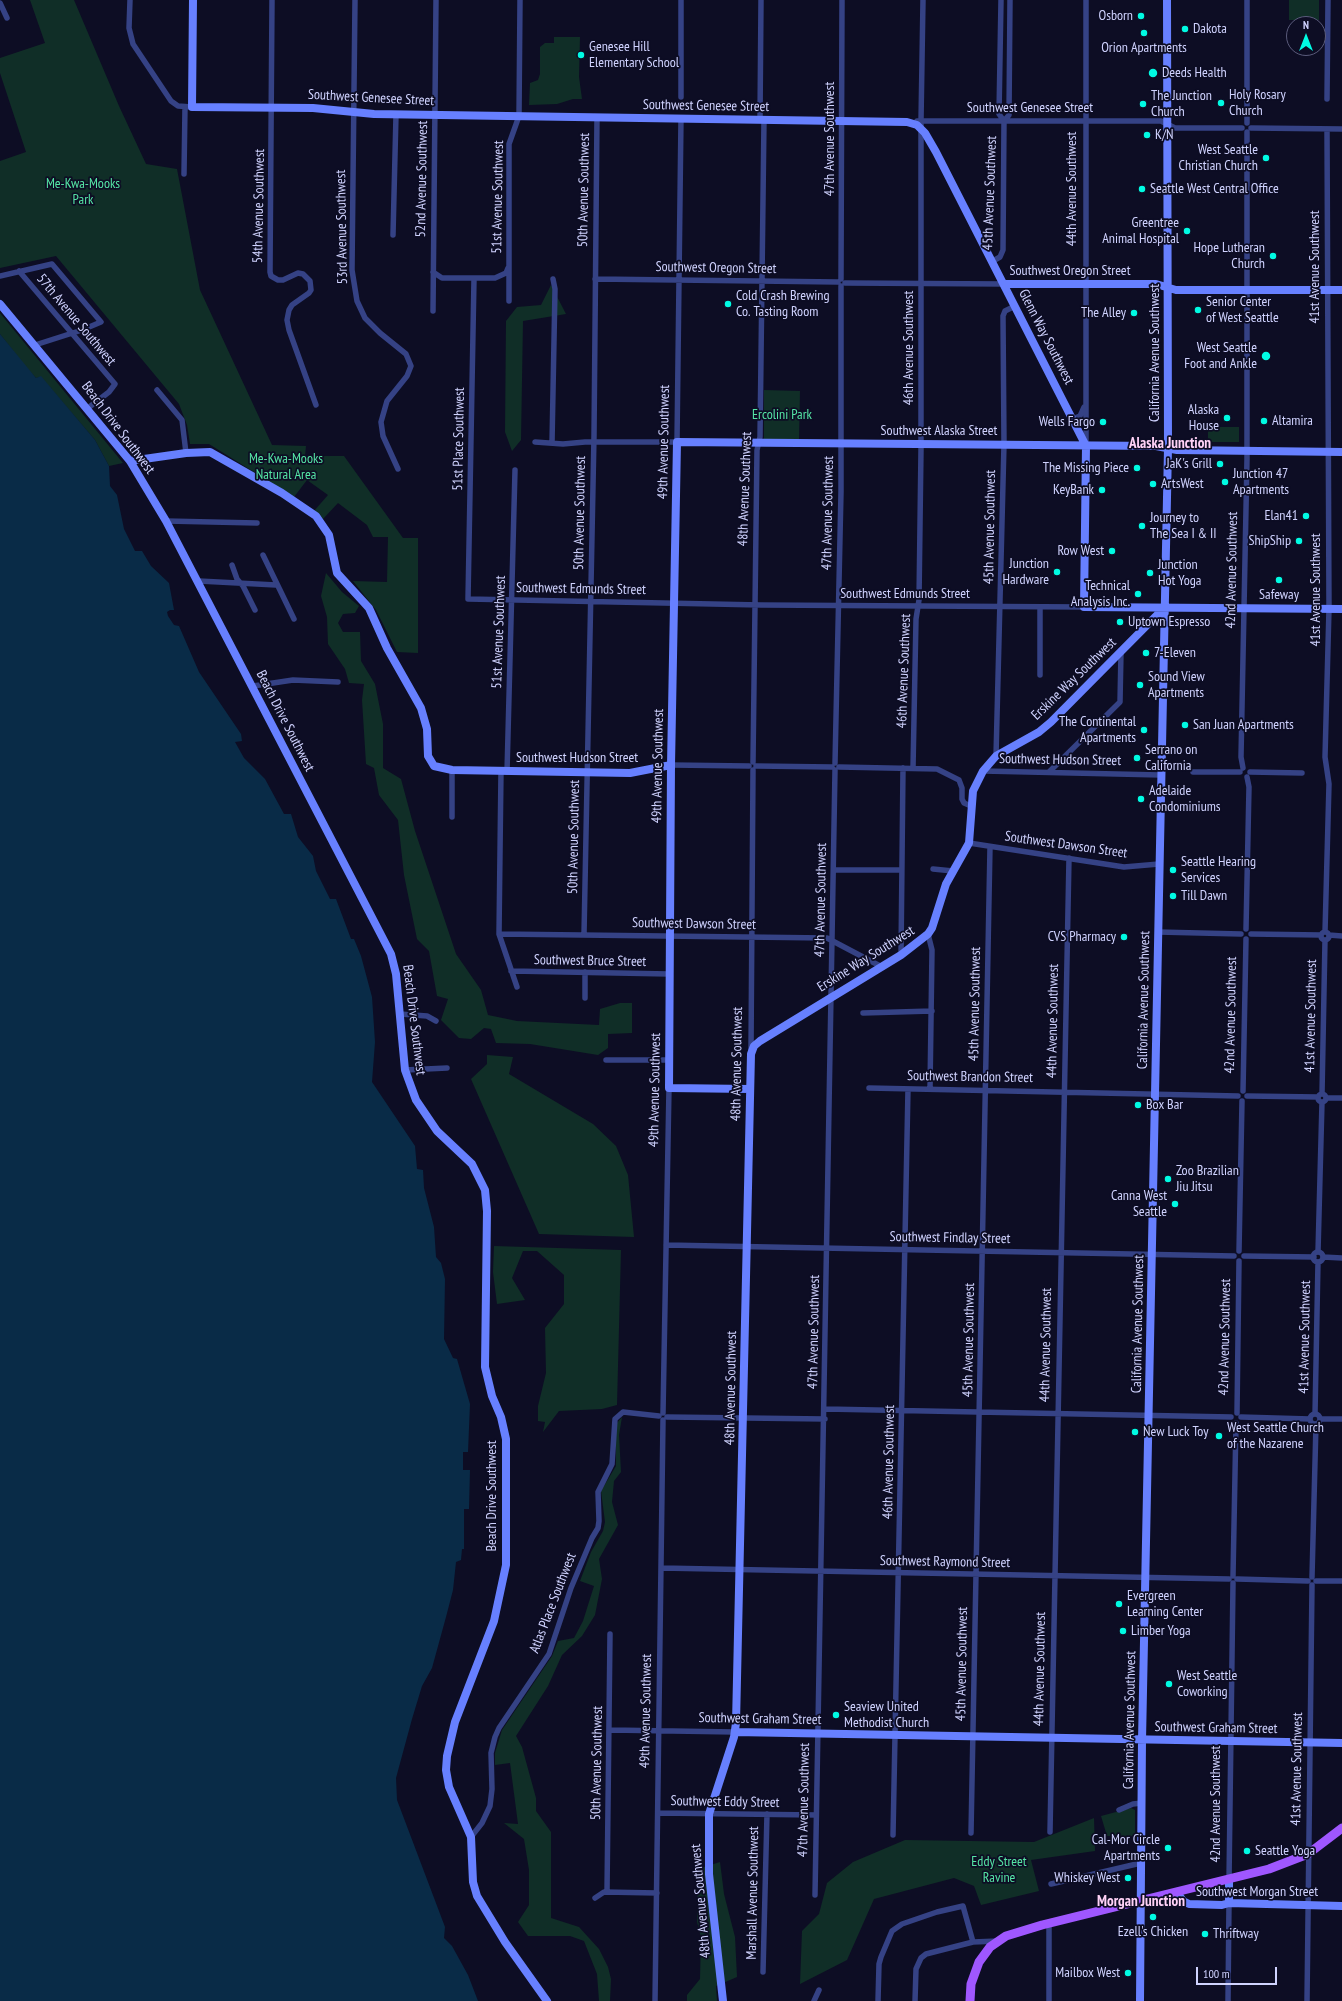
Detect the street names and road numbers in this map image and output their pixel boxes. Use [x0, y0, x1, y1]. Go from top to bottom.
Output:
street label: 47th Avenue Southwest [822, 82, 838, 196]
street label: Southwest Genesee Street [307, 86, 435, 110]
street label: Southwest Genesee Street [643, 96, 769, 116]
street label: Southwest Genesee Street [967, 100, 1093, 116]
street label: 52nd Avenue Southwest [413, 120, 431, 238]
street label: 44th Avenue Southwest [1064, 132, 1080, 246]
street label: 50th Avenue Southwest [575, 133, 593, 247]
street label: 45th Avenue Southwest [980, 135, 1000, 251]
street label: 51st Avenue Southwest [489, 140, 507, 254]
street label: 54th Avenue Southwest [250, 149, 268, 263]
street label: 53rd Avenue Southwest [333, 170, 351, 284]
street label: 41st Avenue Southwest [1307, 210, 1323, 324]
street label: Southwest Oregon Street [655, 259, 777, 277]
street label: Southwest Oregon Street [1010, 263, 1130, 279]
street label: 57th Avenue Southwest [33, 271, 119, 369]
street label: California Avenue Southwest [1147, 284, 1163, 422]
street label: Glenn Way Southwest [1015, 287, 1077, 387]
street label: 46th Avenue Southwest [901, 291, 917, 405]
street label: Beach Drive Southwest [78, 379, 158, 477]
street label: 49th Avenue Southwest [655, 385, 673, 499]
street label: 51st Place Southwest [450, 387, 468, 491]
street label: Southwest Alaska Street [881, 423, 997, 439]
street label: 48th Avenue Southwest [735, 431, 755, 547]
street label: 50th Avenue Southwest [571, 456, 589, 570]
street label: 47th Avenue Southwest [819, 456, 837, 570]
street label: 45th Avenue Southwest [981, 470, 999, 584]
street label: 42nd Avenue Southwest [1223, 511, 1241, 629]
street label: 41st Avenue Southwest [1308, 533, 1324, 647]
street label: 51st Avenue Southwest [489, 575, 509, 689]
street label: Southwest Edmunds Street [516, 579, 646, 599]
street label: Southwest Edmunds Street [840, 586, 970, 602]
street label: 46th Avenue Southwest [894, 613, 914, 729]
street label: Erskine Way Southwest [1028, 634, 1120, 724]
street label: Beach Drive Southwest [252, 668, 318, 774]
street label: 49th Avenue Southwest [649, 709, 667, 823]
street label: Southwest Hudson Street [516, 750, 638, 766]
street label: Southwest Hudson Street [999, 751, 1121, 769]
street label: 50th Avenue Southwest [565, 780, 583, 894]
street label: Southwest Dawson Street [1004, 828, 1128, 862]
street label: 47th Avenue Southwest [812, 843, 830, 957]
street label: Southwest Dawson Street [632, 915, 756, 933]
street label: Erskine Way Southwest [814, 922, 918, 996]
street label: California Avenue Southwest [1134, 931, 1154, 1069]
street label: 45th Avenue Southwest [966, 947, 984, 1061]
street label: Southwest Bruce Street [534, 952, 646, 970]
street label: 42nd Avenue Southwest [1222, 956, 1240, 1074]
street label: 41st Avenue Southwest [1302, 959, 1320, 1073]
street label: Beach Drive Southwest [399, 964, 429, 1076]
street label: 44th Avenue Southwest [1044, 964, 1062, 1078]
street label: 48th Avenue Southwest [728, 1007, 746, 1121]
street label: 49th Avenue Southwest [646, 1033, 664, 1147]
street label: Southwest Brandon Street [907, 1068, 1033, 1086]
street label: Southwest Findlay Street [890, 1229, 1010, 1247]
street label: California Avenue Southwest [1128, 1255, 1148, 1393]
street label: 47th Avenue Southwest [805, 1275, 823, 1389]
street label: 42nd Avenue Southwest [1216, 1278, 1234, 1396]
street label: 41st Avenue Southwest [1296, 1280, 1314, 1394]
street label: 45th Avenue Southwest [960, 1283, 978, 1397]
street label: 44th Avenue Southwest [1037, 1288, 1055, 1402]
street label: 48th Avenue Southwest [722, 1331, 740, 1445]
street label: 46th Avenue Southwest [880, 1405, 898, 1519]
street label: Beach Drive Southwest [484, 1440, 500, 1552]
street label: Atlas Place Southwest [526, 1550, 580, 1656]
street label: Southwest Raymond Street [880, 1552, 1010, 1572]
street label: 45th Avenue Southwest [953, 1607, 971, 1721]
street label: 44th Avenue Southwest [1031, 1612, 1049, 1726]
street label: California Avenue Southwest [1120, 1651, 1140, 1789]
street label: 49th Avenue Southwest [637, 1654, 655, 1768]
street label: 50th Avenue Southwest [588, 1706, 606, 1820]
street label: Southwest Graham Street [698, 1710, 822, 1728]
street label: 41st Avenue Southwest [1288, 1712, 1306, 1826]
street label: Southwest Graham Street [1154, 1719, 1278, 1737]
street label: 47th Avenue Southwest [795, 1743, 813, 1857]
street label: 42nd Avenue Southwest [1208, 1746, 1224, 1862]
street label: Southwest Eddy Street [670, 1793, 780, 1811]
street label: Marshall Avenue Southwest [743, 1826, 763, 1960]
street label: 48th Avenue Southwest [688, 1843, 714, 1959]
street label: Southwest Morgan Street [1196, 1884, 1318, 1900]

